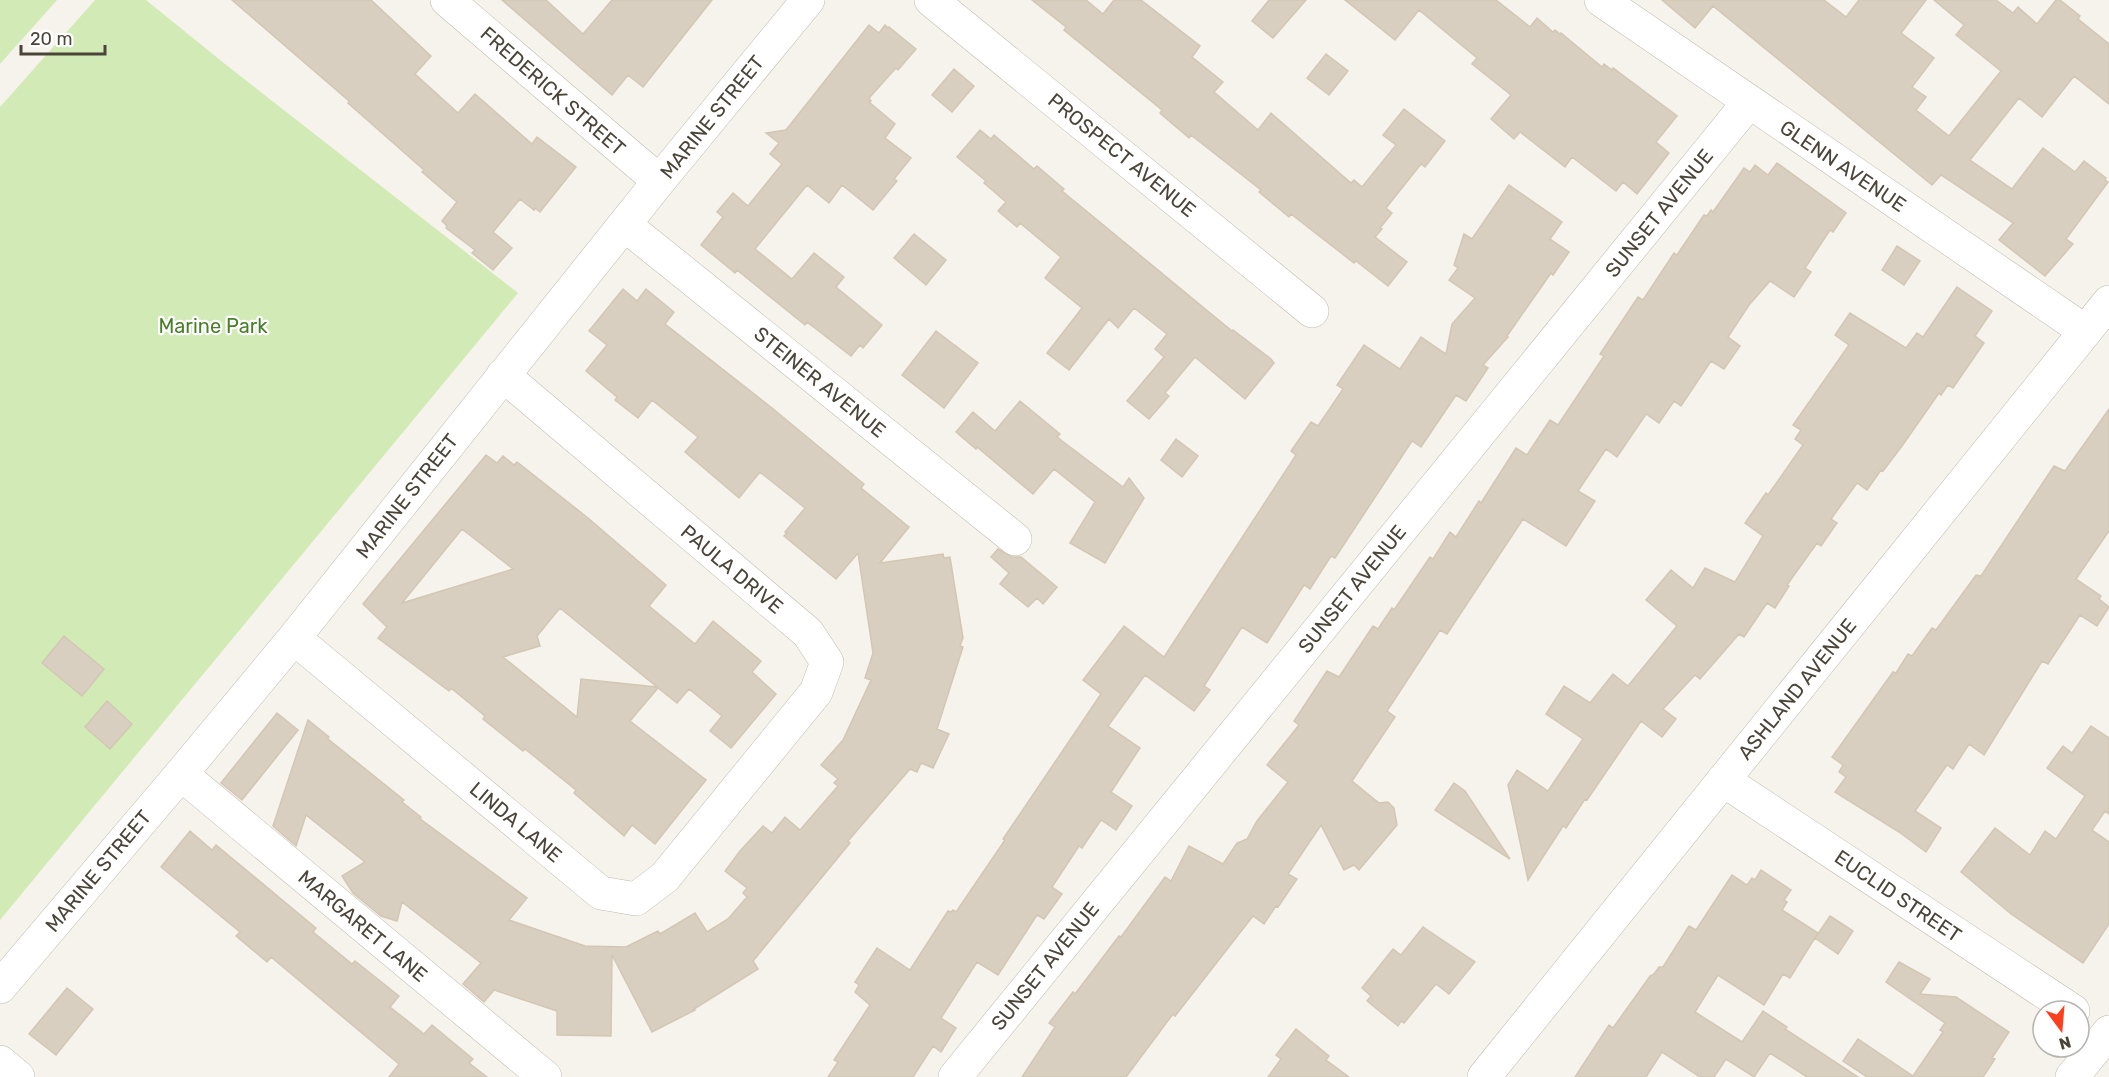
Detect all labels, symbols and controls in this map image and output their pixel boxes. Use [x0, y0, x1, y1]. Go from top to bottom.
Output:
scale bar [21, 18, 105, 56]
street label: FREDERICK STREET [476, 22, 631, 161]
text: 20 m [30, 28, 72, 50]
street label: MARINE STREET [655, 50, 769, 183]
street label: PROSPECT AVENUE [1043, 88, 1201, 222]
street label: GLENN AVENUE [1775, 115, 1911, 217]
street label: SUNSET AVENUE [1600, 144, 1718, 282]
park label: Marine Park [158, 314, 268, 338]
street label: STEINER AVENUE [749, 322, 891, 442]
street label: MARINE STREET [351, 429, 463, 563]
street label: PAULA DRIVE [676, 519, 788, 619]
street label: SUNSET AVENUE [1293, 520, 1411, 658]
street label: ASHLAND AVENUE [1733, 614, 1861, 764]
street label: LINDA LANE [465, 777, 567, 867]
street label: MARINE STREET [40, 805, 156, 937]
street label: EUCLID STREET [1830, 845, 1966, 947]
street label: MARGARET LANE [294, 865, 432, 987]
street label: SUNSET AVENUE [986, 897, 1104, 1035]
north arrow [2031, 999, 2091, 1059]
text: N [2057, 1032, 2073, 1054]

